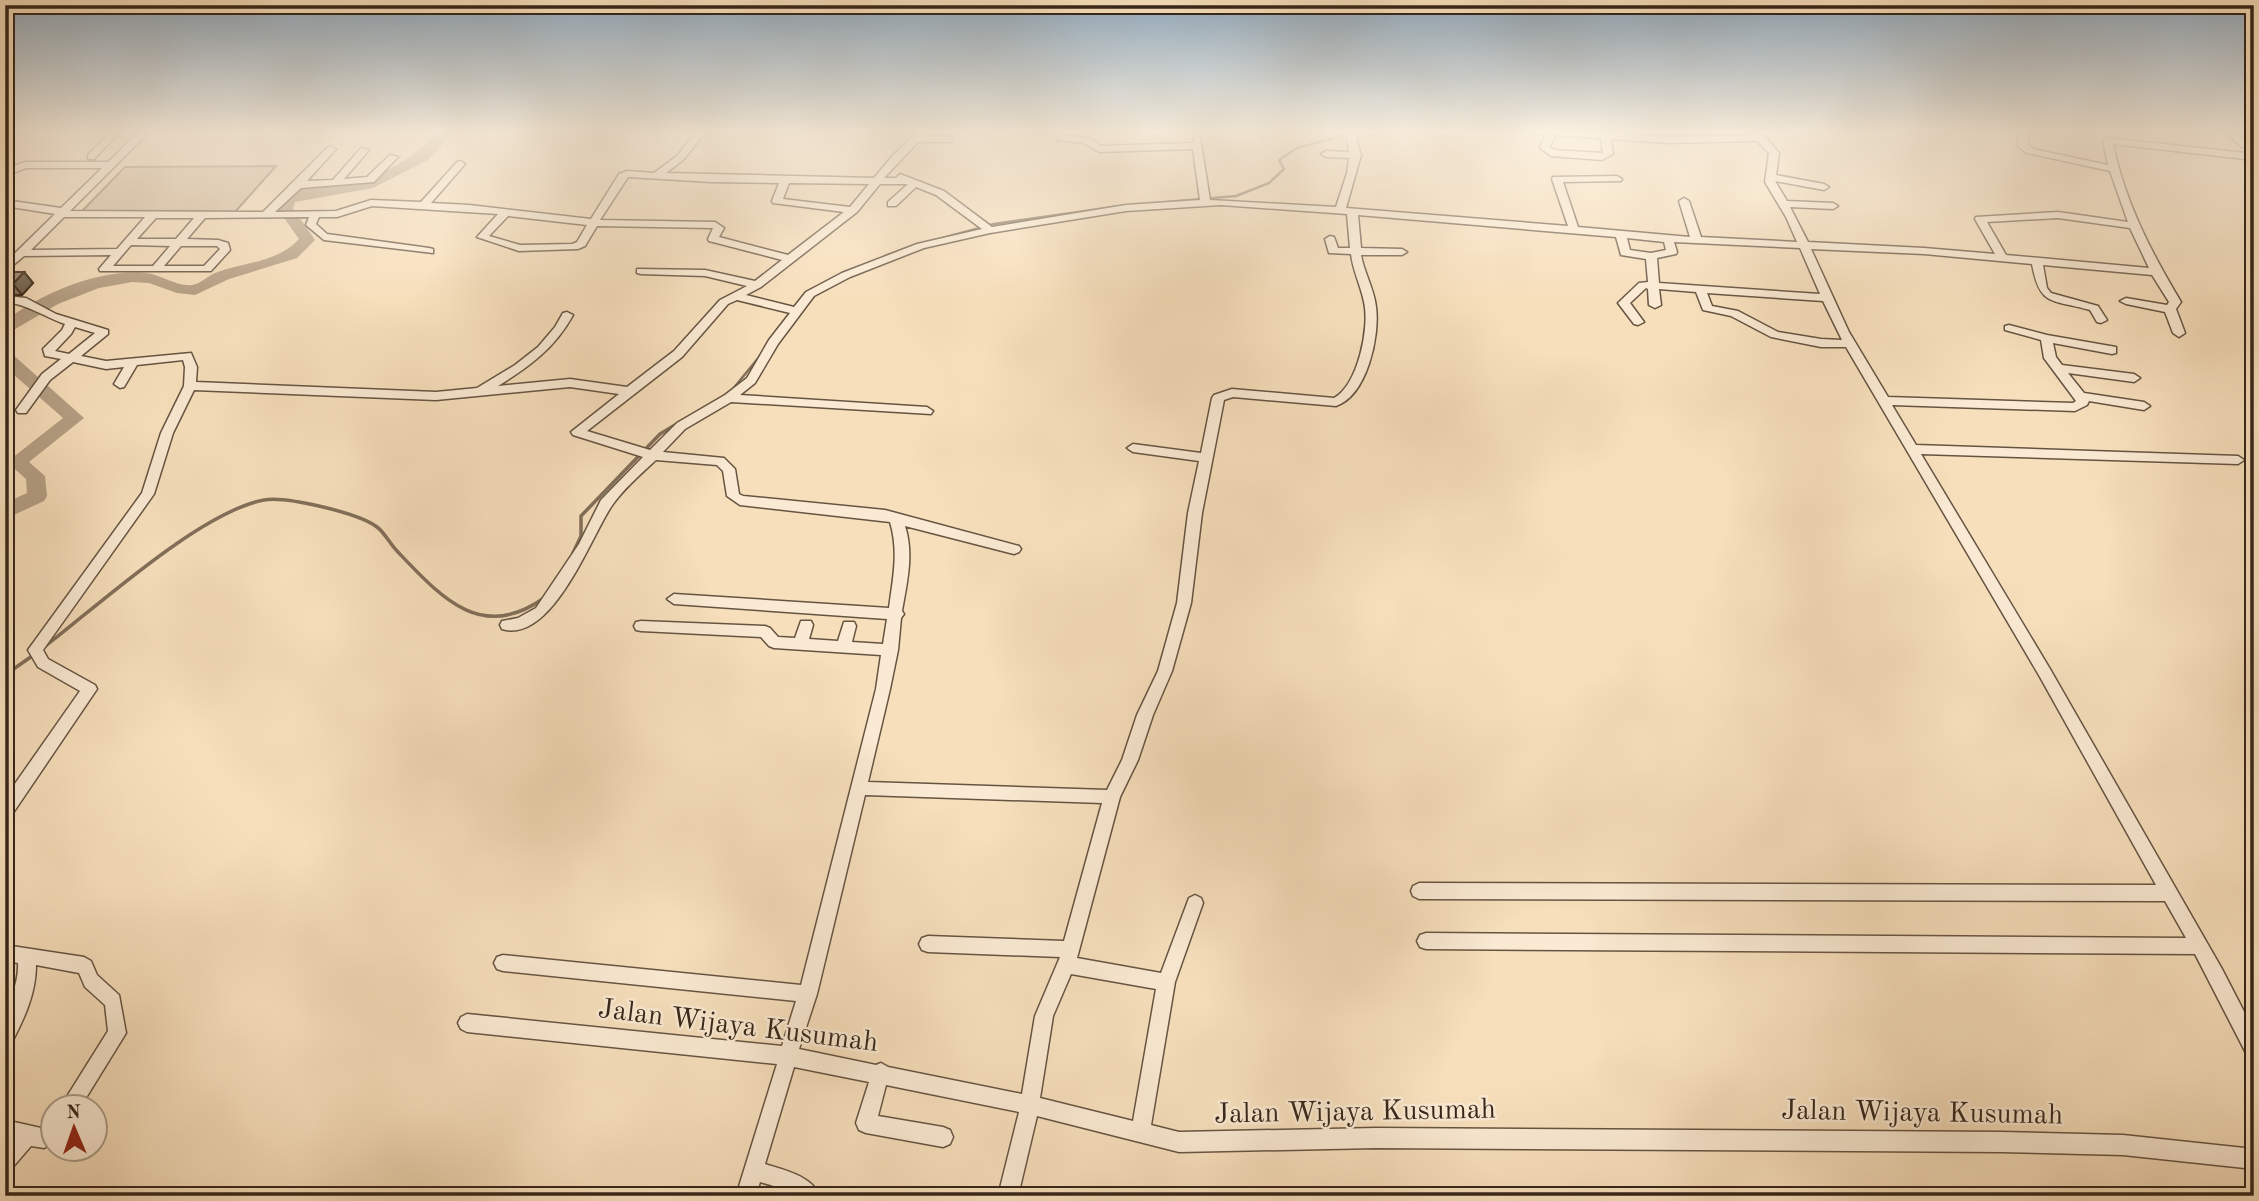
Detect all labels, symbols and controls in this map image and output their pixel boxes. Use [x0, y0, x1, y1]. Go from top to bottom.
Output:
street label: Jalan Wijaya Kusumah [596, 996, 880, 1058]
north arrow [38, 1092, 108, 1162]
street label: Jalan Wijaya Kusumah [1214, 1097, 1496, 1129]
street label: Jalan Wijaya Kusumah [1781, 1098, 2063, 1130]
text: N [66, 1104, 82, 1123]

